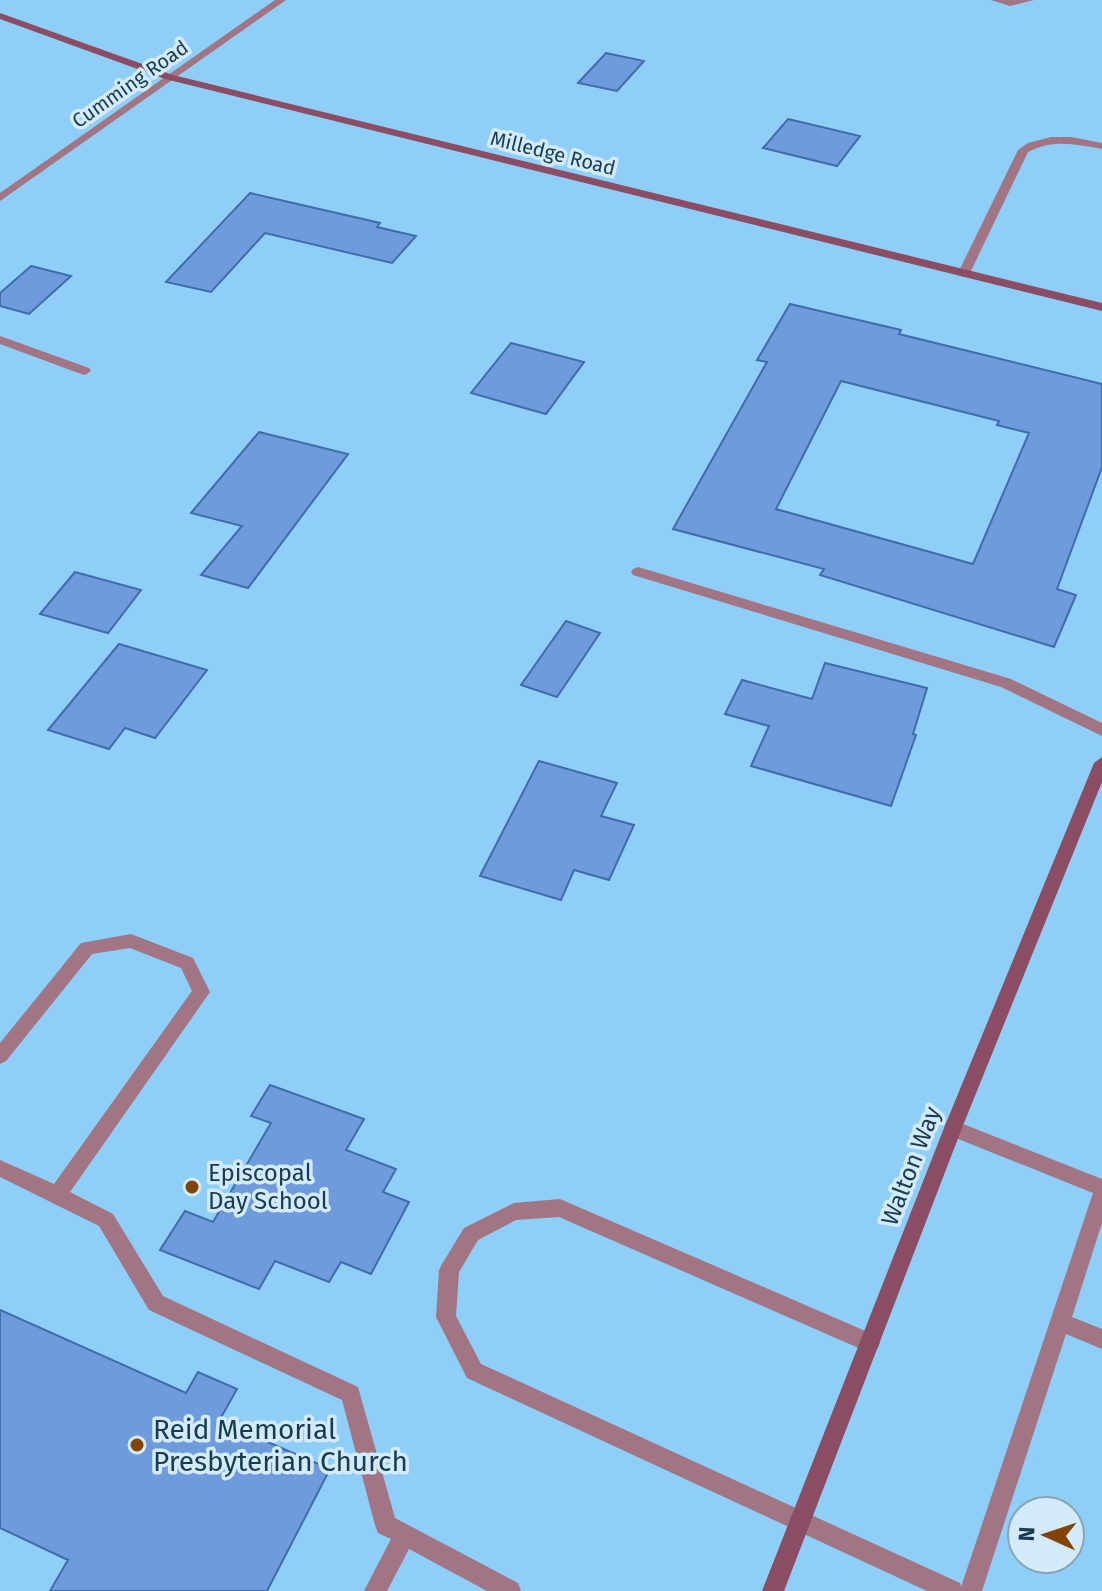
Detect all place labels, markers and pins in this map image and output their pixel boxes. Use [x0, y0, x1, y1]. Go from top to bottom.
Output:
place label: Episcopal Day School [208, 1159, 328, 1215]
marker: Episcopal Day School [183, 1178, 201, 1196]
place label: Reid Memorial Presbyterian Church [153, 1413, 408, 1478]
marker: Reid Memorial Presbyterian Church [128, 1436, 146, 1454]

